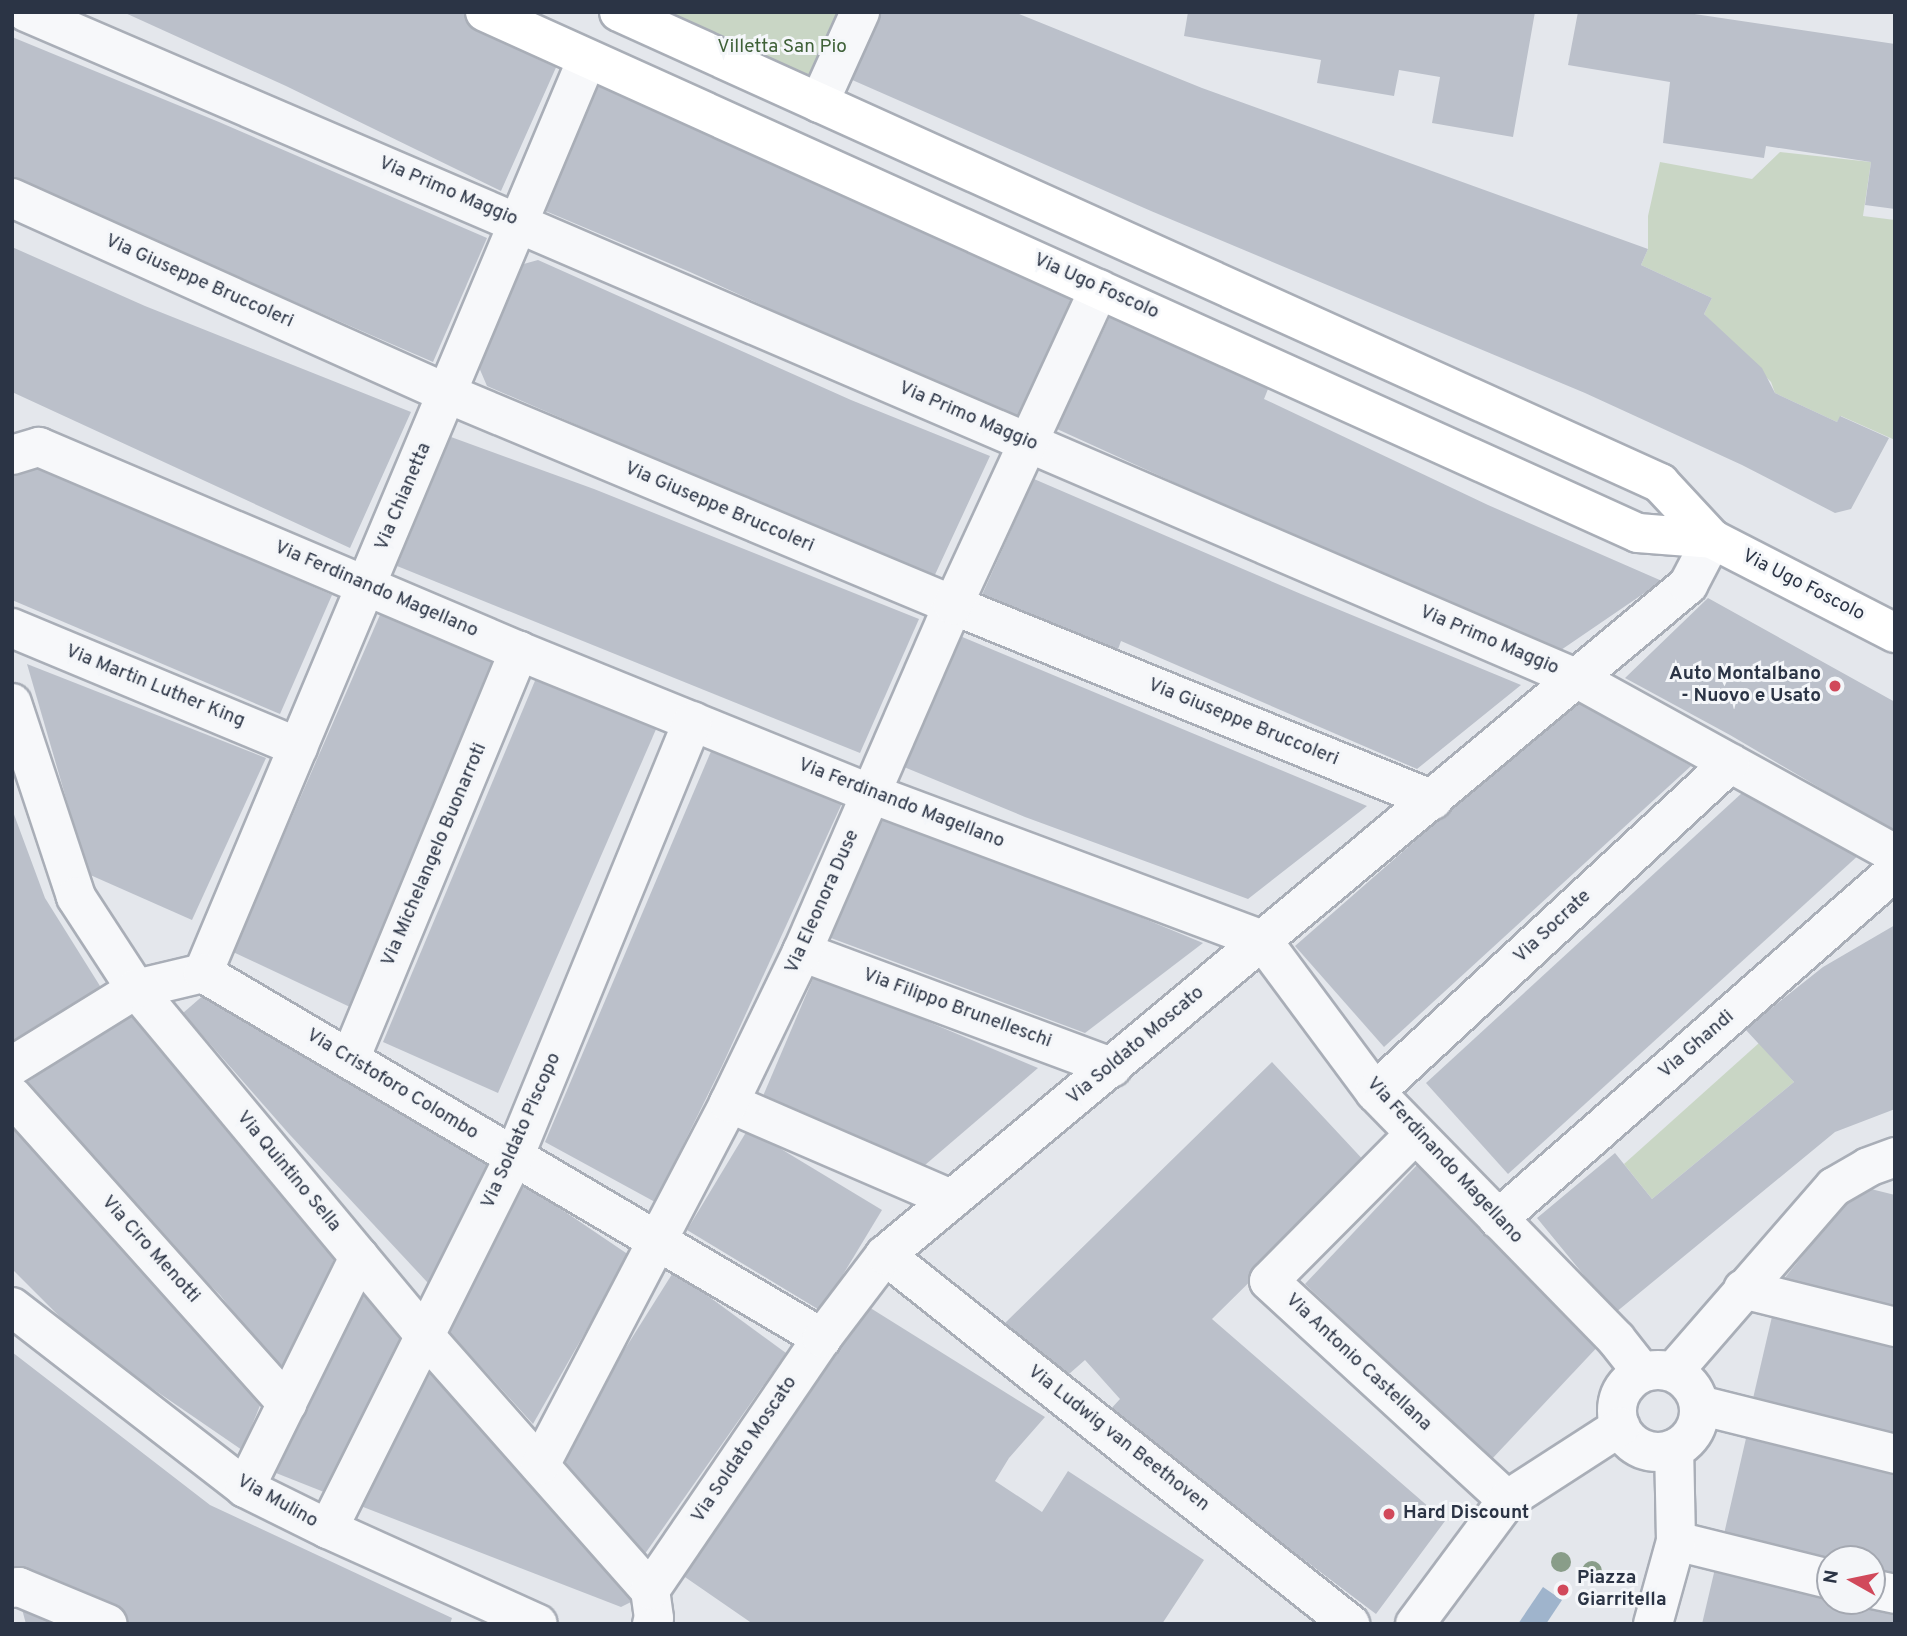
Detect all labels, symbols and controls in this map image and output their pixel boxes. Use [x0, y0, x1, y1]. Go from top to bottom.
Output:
park label: Villetta San Pio [717, 37, 847, 59]
street label: Via Primo Maggio [375, 152, 521, 232]
street label: Via Giuseppe Bruccoleri [101, 230, 297, 334]
street label: Via Ugo Foscolo [1030, 249, 1162, 325]
street label: Via Primo Maggio [895, 377, 1041, 457]
street label: Via Chianetta [371, 440, 437, 554]
street label: Via Giuseppe Bruccoleri [621, 458, 817, 558]
street label: Via Ferdinando Magellano [271, 537, 481, 643]
street label: Via Ugo Foscolo [1738, 545, 1868, 627]
street label: Via Primo Maggio [1416, 601, 1562, 681]
street label: Via Martin Luther King [62, 641, 248, 733]
place label: Auto Montalbano - Nuovo e Usato [1669, 664, 1821, 708]
street label: Via Giuseppe Bruccoleri [1144, 674, 1342, 772]
marker: Auto Montalbano - Nuovo e Usato [1827, 678, 1843, 694]
street label: Via Michelangelo Buonarroti [378, 740, 492, 970]
street label: Via Ferdinando Magellano [795, 754, 1007, 854]
street label: Via Eleonora Duse [781, 827, 865, 977]
street label: Via Socrate [1510, 886, 1596, 968]
street label: Via Filippo Brunelleschi [860, 964, 1054, 1054]
street label: Via Soldato Moscato [1063, 982, 1209, 1110]
street label: Via Ghandi [1655, 1006, 1739, 1084]
street label: Via Cristoforo Colombo [302, 1025, 482, 1145]
street label: Via Soldato Piscopo [477, 1050, 567, 1212]
street label: Via Ferdinando Magellano [1361, 1073, 1527, 1249]
street label: Via Quintino Sella [231, 1107, 345, 1237]
street label: Via Ciro Menotti [96, 1192, 204, 1308]
street label: Via Antonio Castellana [1280, 1289, 1436, 1437]
street label: Via Ludwig van Beethoven [1023, 1361, 1213, 1517]
street label: Via Soldato Moscato [688, 1372, 802, 1528]
street label: Via Mulino [233, 1470, 321, 1534]
place label: Hard Discount [1403, 1503, 1529, 1525]
marker: Hard Discount [1381, 1506, 1397, 1522]
north arrow [1816, 1545, 1886, 1615]
place label: Piazza Giarritella [1577, 1568, 1666, 1612]
text: N [1819, 1568, 1845, 1586]
marker: Piazza Giarritella [1555, 1582, 1571, 1598]

